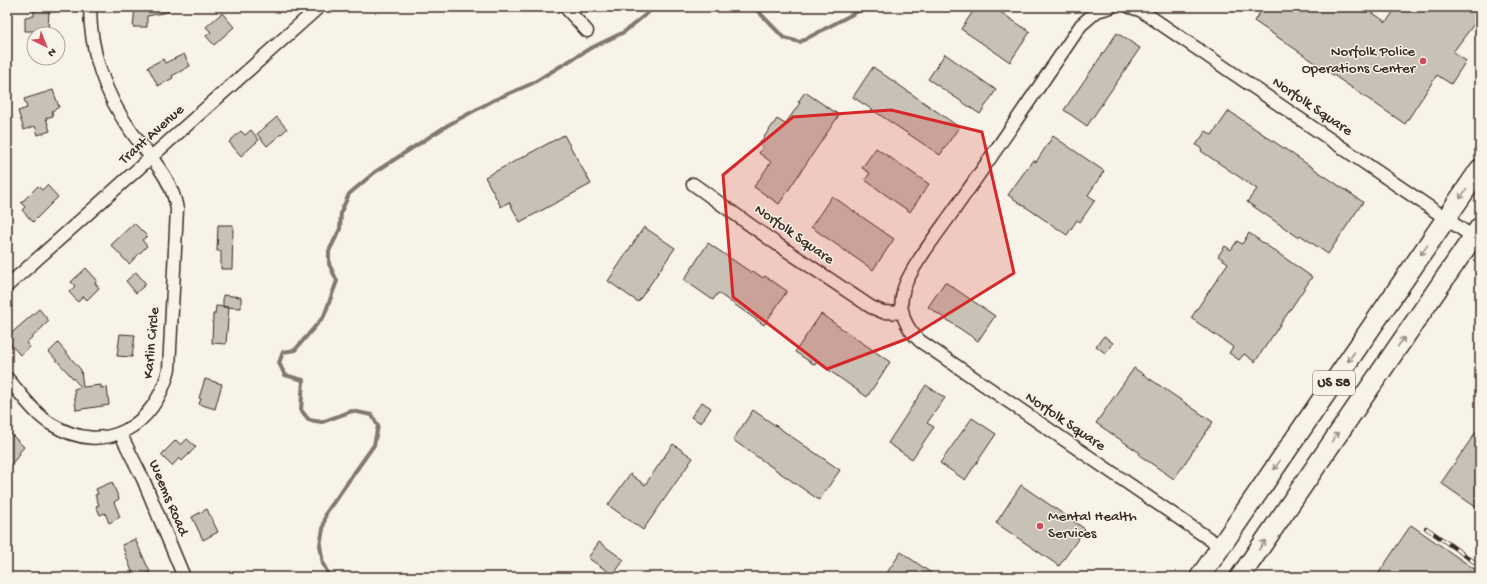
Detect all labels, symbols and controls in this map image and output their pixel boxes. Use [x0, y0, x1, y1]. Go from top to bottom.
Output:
north arrow [26, 26, 66, 66]
place label: Norfolk Police Operations Center [1302, 43, 1417, 78]
text: N [45, 45, 58, 59]
marker: Norfolk Police Operations Center [1418, 56, 1428, 66]
street label: Norfolk Square [1268, 73, 1356, 141]
street label: Trant Avenue [115, 101, 188, 170]
one-way arrow [1459, 188, 1467, 199]
street label: Norfolk Square [751, 201, 838, 269]
one-way arrow [1420, 244, 1428, 255]
street label: Karlin Circle [140, 306, 164, 380]
one-way arrow [1397, 337, 1405, 348]
one-way arrow [1347, 351, 1355, 362]
road number: US 58 [1313, 371, 1355, 395]
street label: Norfolk Square [1021, 388, 1109, 456]
one-way arrow [1331, 432, 1339, 443]
street label: Weems Road [144, 457, 193, 540]
one-way arrow [1273, 459, 1282, 470]
place label: Mental Health Services [1048, 508, 1137, 543]
marker: Mental Health Services [1035, 521, 1045, 531]
one-way arrow [1258, 540, 1266, 551]

